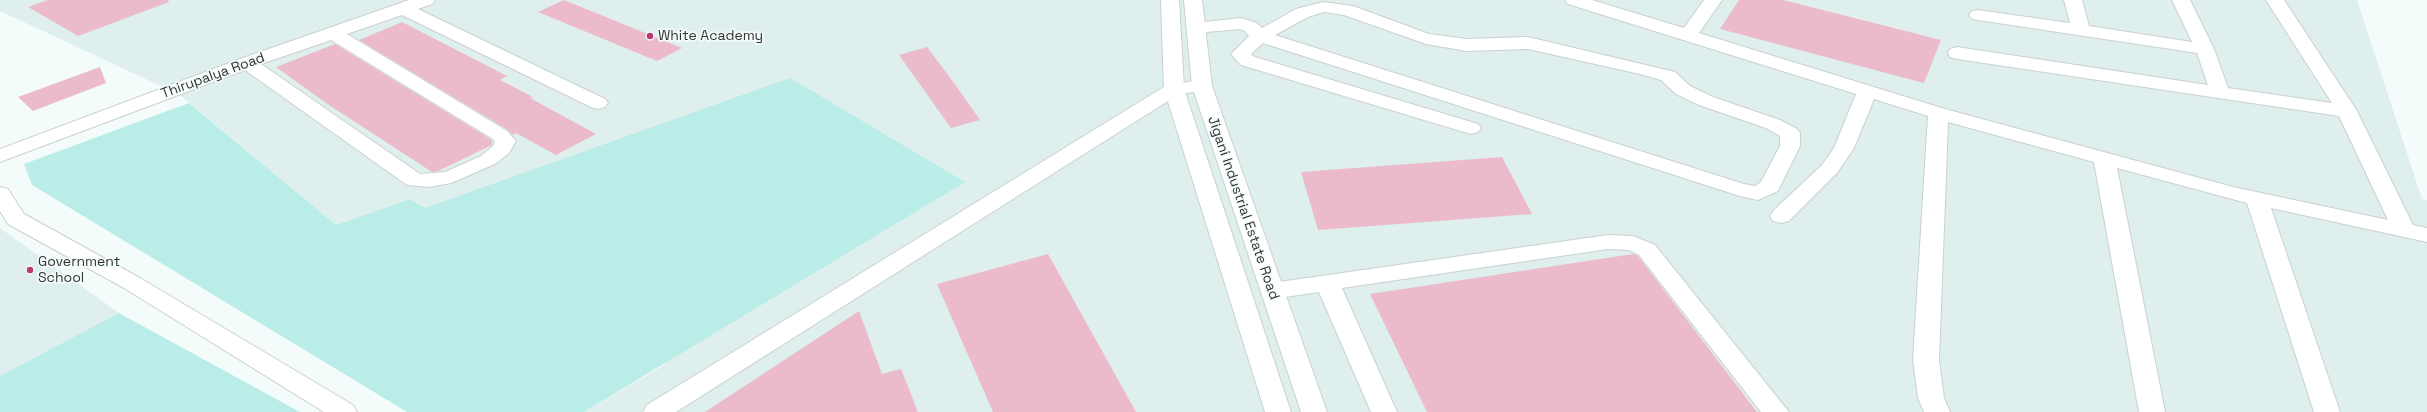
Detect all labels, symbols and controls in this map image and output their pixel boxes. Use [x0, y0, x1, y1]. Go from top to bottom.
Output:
place label: White Academy [658, 28, 763, 44]
marker: White Academy [645, 31, 655, 41]
street label: Thirupalya Road [159, 49, 267, 103]
street label: Jigani Industrial Estate Road [1204, 114, 1282, 302]
place label: Government School [38, 254, 120, 286]
marker: Government School [25, 265, 35, 275]

